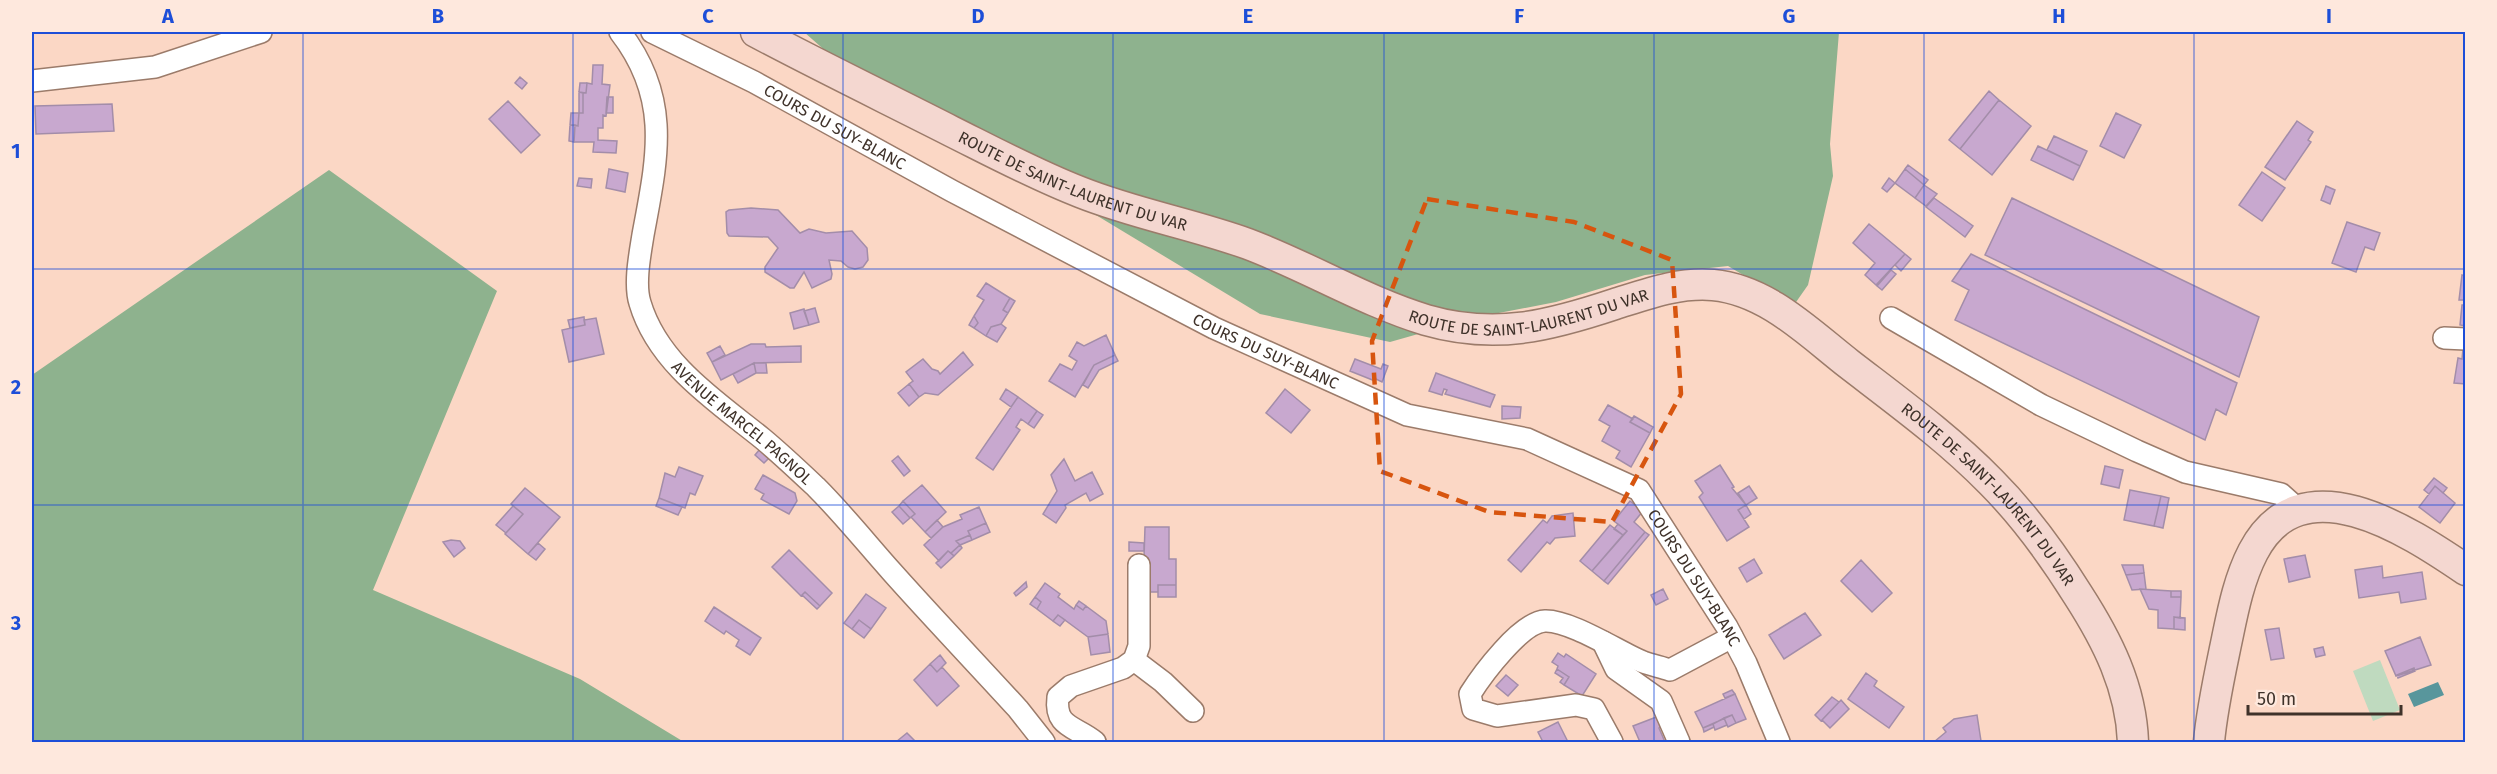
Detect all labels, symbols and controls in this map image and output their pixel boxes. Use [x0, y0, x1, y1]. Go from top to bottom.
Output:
text: A [161, 4, 175, 28]
text: B [432, 4, 444, 28]
text: C [702, 4, 714, 28]
text: D [971, 4, 985, 28]
text: E [1243, 4, 1253, 28]
text: F [1514, 4, 1524, 28]
text: G [1783, 4, 1795, 28]
text: H [2052, 4, 2066, 28]
text: I [2326, 4, 2332, 28]
street label: COURS DU SUY-BLANC [761, 80, 909, 174]
street label: ROUTE DE SAINT-LAURENT DU VAR [955, 127, 1190, 235]
text: 1 [11, 139, 21, 163]
street label: ROUTE DE SAINT-LAURENT DU VAR [1406, 285, 1651, 340]
street label: COURS DU SUY-BLANC [1189, 310, 1342, 393]
street label: AVENUE MARCEL PAGNOL [668, 357, 816, 489]
text: 2 [11, 375, 21, 399]
street label: ROUTE DE SAINT-LAURENT DU VAR [1898, 399, 2078, 589]
street label: COURS DU SUY-BLANC [1644, 506, 1744, 649]
text: 3 [10, 611, 21, 635]
scale bar [2248, 678, 2401, 716]
text: 50 m [2257, 688, 2296, 710]

